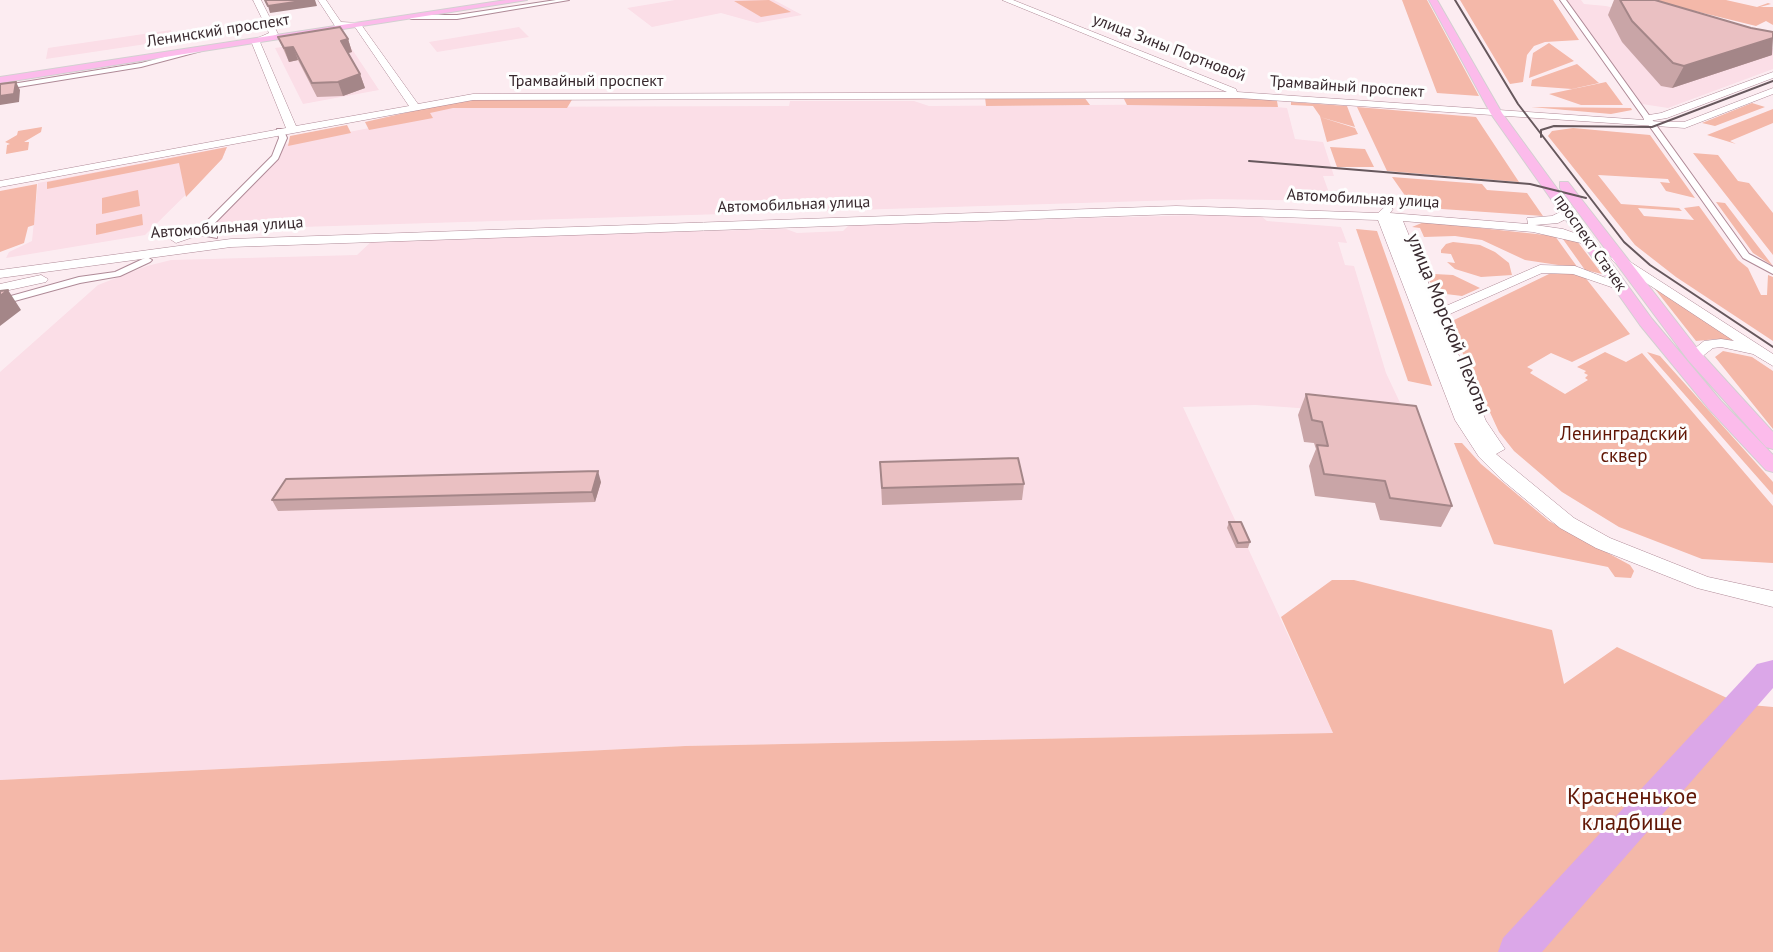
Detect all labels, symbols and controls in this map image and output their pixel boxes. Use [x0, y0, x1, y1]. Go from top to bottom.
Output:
street label: Ленинский проспект [145, 10, 291, 52]
street label: улица Зины Портновой [1090, 10, 1248, 86]
street label: Трамвайный проспект [509, 71, 663, 91]
street label: Трамвайный проспект [1269, 72, 1425, 102]
street label: Автомобильная улица [1286, 185, 1440, 213]
street label: проспект Стачек [1549, 191, 1631, 295]
street label: Автомобильная улица [717, 193, 871, 217]
street label: Автомобильная улица [150, 213, 304, 243]
street label: улица Морской Пехоты [1401, 230, 1495, 418]
park label: Ленинградский сквер [1560, 424, 1688, 468]
park label: Красненькое кладбище [1567, 783, 1697, 837]

